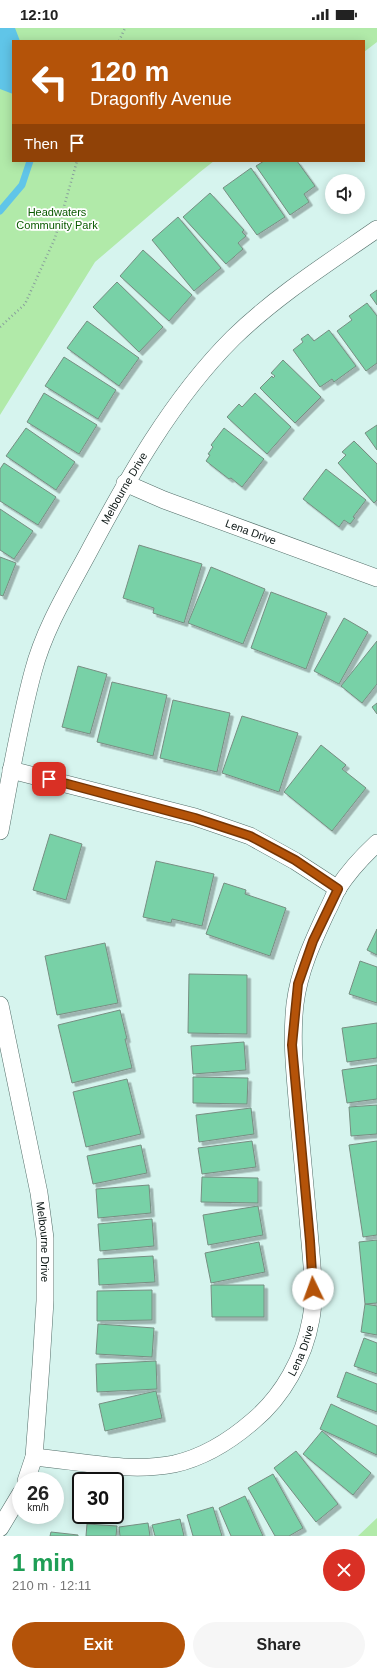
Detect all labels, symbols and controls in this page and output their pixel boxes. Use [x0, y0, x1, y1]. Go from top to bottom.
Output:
text: 12:10 [20, 6, 58, 23]
icon: left [24, 56, 76, 108]
text: 120 m [90, 56, 169, 87]
text: Dragonfly Avenue [90, 89, 232, 109]
icon: arrive [66, 132, 88, 154]
text: Then [24, 135, 58, 152]
map controls [325, 174, 365, 214]
button: sound [325, 174, 365, 214]
park label: Headwaters Community Park [16, 206, 98, 231]
street label: Melbourne Drive [99, 450, 149, 526]
street label: Lena Drive [224, 517, 278, 547]
pin [32, 762, 66, 796]
icon: arrive [38, 768, 60, 790]
street label: Melbourne Drive [34, 1201, 51, 1282]
position arrow [292, 1268, 334, 1310]
street label: Lena Drive [285, 1324, 316, 1378]
speed limit sign: 30 [72, 1472, 124, 1524]
text: 26 [27, 1482, 49, 1504]
text: km/h [27, 1502, 49, 1513]
text: 1 min [12, 1549, 75, 1576]
button: close [323, 1549, 365, 1591]
text: 210 m · 12:11 [12, 1578, 91, 1593]
button: Exit [12, 1622, 185, 1668]
button: Share [193, 1622, 365, 1668]

